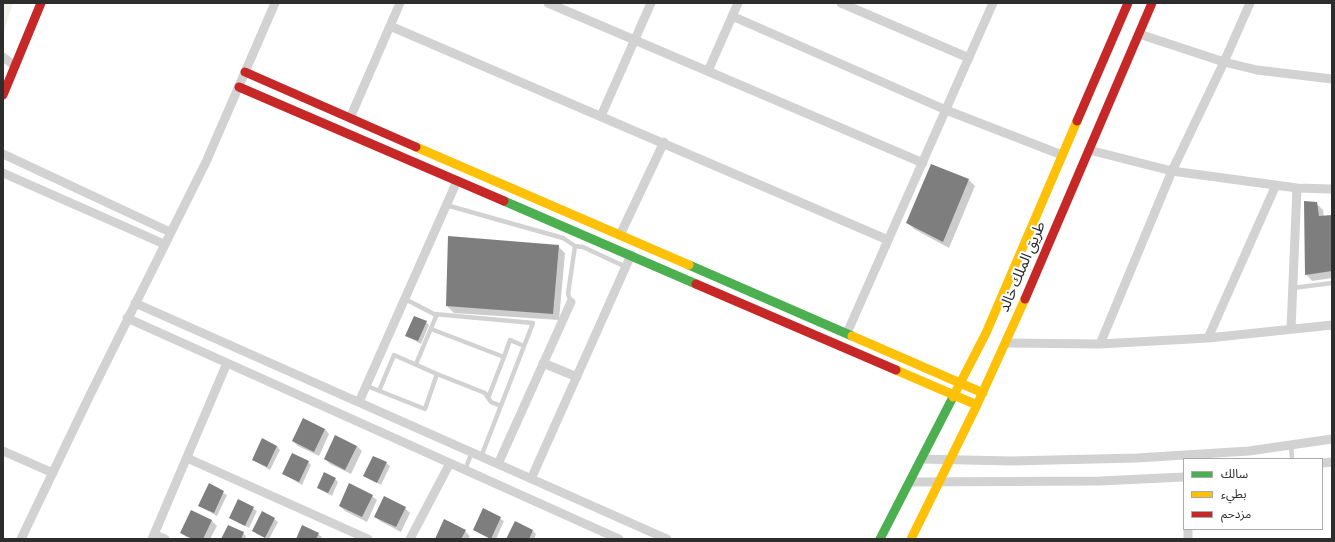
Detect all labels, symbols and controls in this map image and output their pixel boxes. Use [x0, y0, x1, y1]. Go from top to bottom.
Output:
street label: طريق الملك خالد [996, 219, 1050, 315]
legend [1183, 458, 1323, 530]
text: سالك [1221, 467, 1248, 482]
text: بطيء [1221, 487, 1247, 502]
text: مزدحم [1221, 507, 1251, 522]

